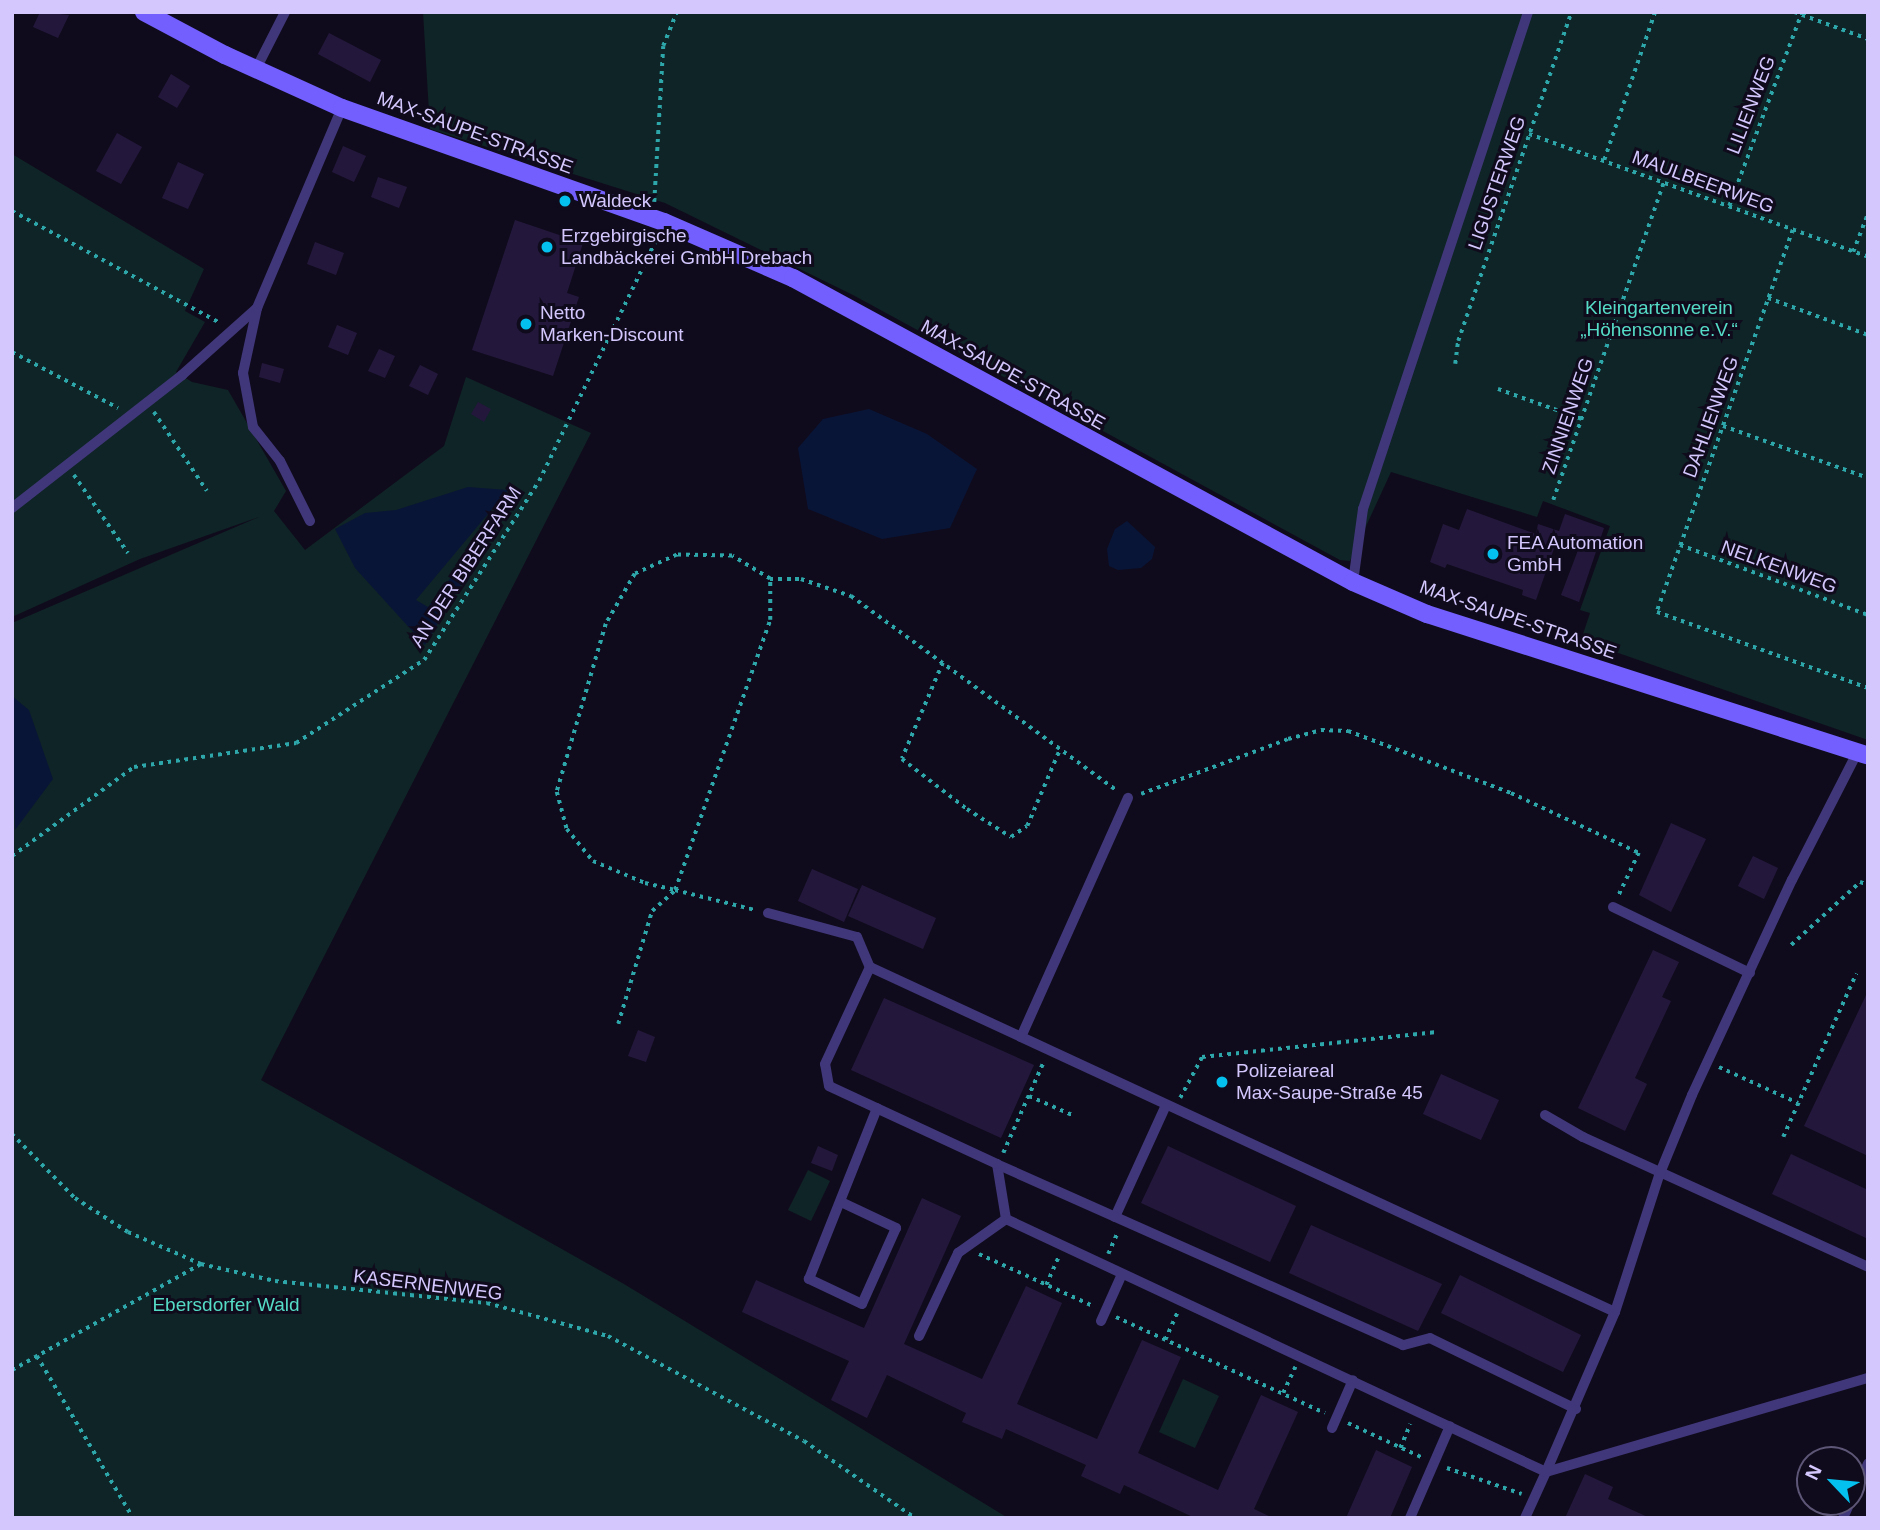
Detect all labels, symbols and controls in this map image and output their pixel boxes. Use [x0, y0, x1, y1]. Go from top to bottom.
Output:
street label: LILIENWEG [1722, 53, 1780, 157]
street label: MAX-SAUPE-STRASSE [374, 87, 576, 179]
street label: LIGUSTERWEG [1463, 113, 1531, 253]
street label: MAULBEERWEG [1629, 146, 1777, 218]
place label: Waldeck [579, 190, 651, 212]
marker: Waldeck [557, 193, 573, 209]
place label: Erzgebirgische Landbäckerei GmbH Drebach [561, 225, 812, 269]
marker: Erzgebirgische Landbäckerei GmbH Drebach [539, 239, 555, 255]
park label: Kleingartenverein „Höhensonne e.V.“ [1580, 297, 1738, 341]
place label: Netto Marken-Discount [540, 302, 684, 346]
street label: MAX-SAUPE-STRASSE [917, 315, 1109, 435]
marker: Netto Marken-Discount [518, 316, 534, 332]
street label: DAHLIENWEG [1678, 353, 1744, 481]
street label: ZINNIENWEG [1537, 355, 1599, 477]
street label: AN DER BIBERFARM [406, 482, 526, 652]
place label: FEA Automation GmbH [1507, 532, 1645, 576]
street label: NELKENWEG [1718, 536, 1840, 598]
marker: FEA Automation GmbH [1485, 546, 1501, 562]
street label: MAX-SAUPE-STRASSE [1416, 576, 1620, 664]
place label: Polizeiareal Max-Saupe-Straße 45 [1236, 1060, 1423, 1104]
marker: Polizeiareal Max-Saupe-Straße 45 [1214, 1074, 1230, 1090]
street label: KASERNENWEG [352, 1265, 504, 1305]
park label: Ebersdorfer Wald [152, 1294, 300, 1316]
north arrow [1796, 1446, 1866, 1516]
text: N [1801, 1462, 1826, 1483]

